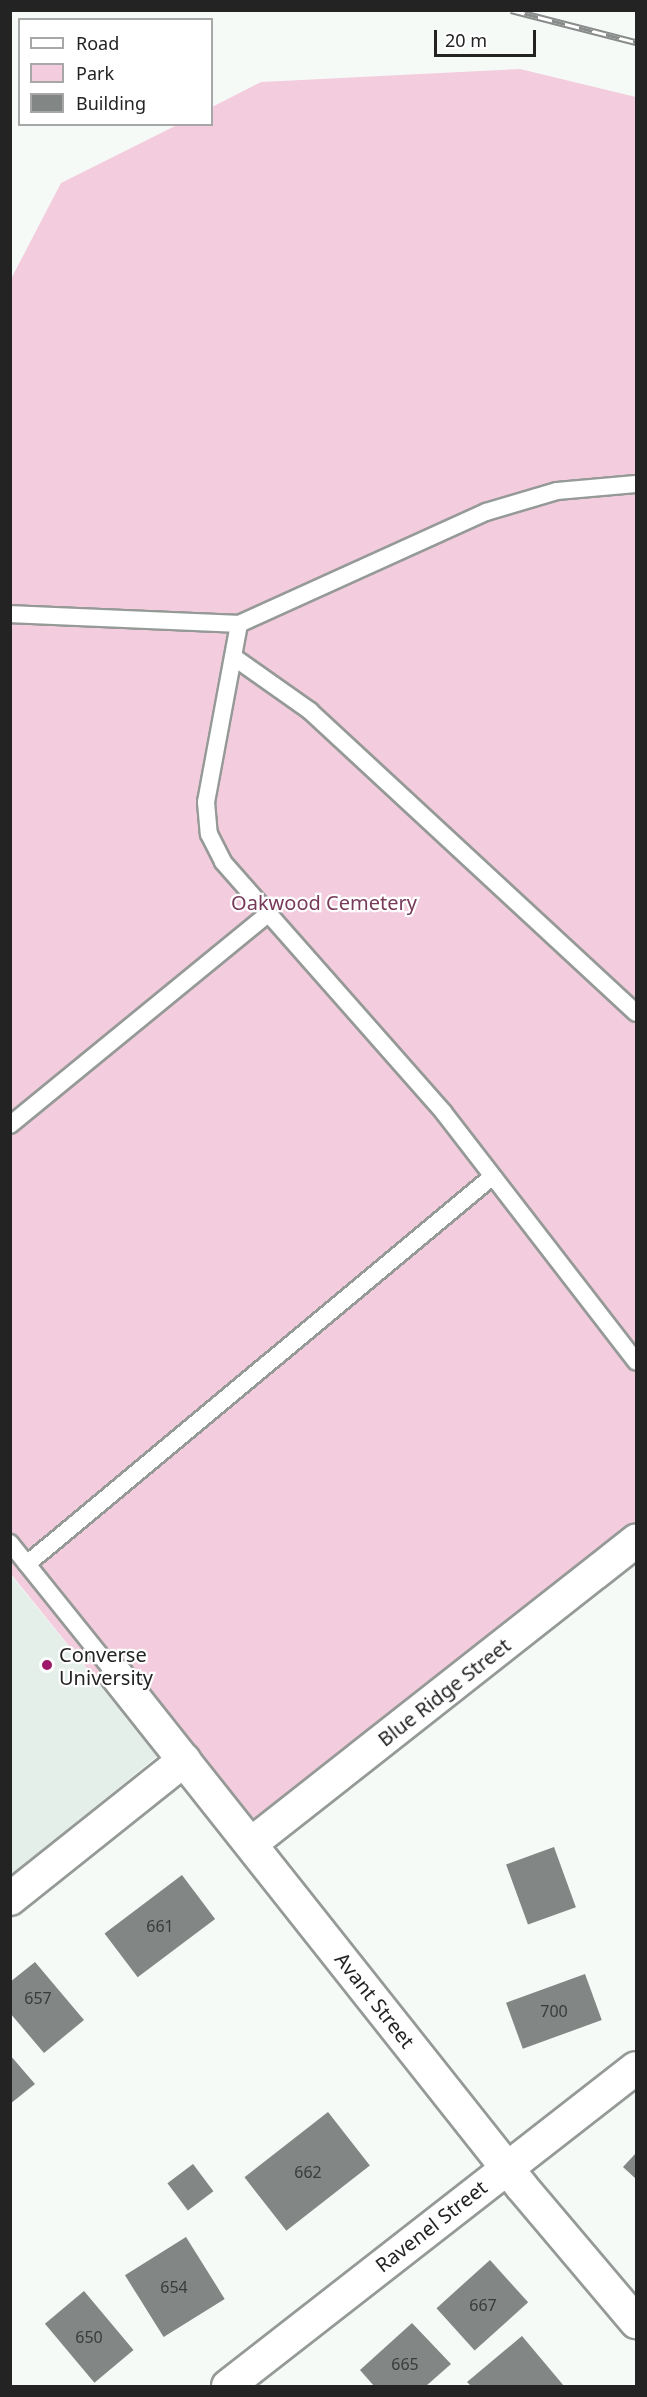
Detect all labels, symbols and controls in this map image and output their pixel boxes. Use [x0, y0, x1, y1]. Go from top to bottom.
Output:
legend [18, 18, 213, 126]
scale bar [437, 18, 539, 56]
text: 20 m [445, 28, 487, 52]
text: Road [76, 31, 119, 55]
text: Park [76, 61, 114, 85]
text: Building [76, 91, 146, 115]
park label: Oakwood Cemetery [231, 890, 417, 914]
street label: Blue Ridge Street [373, 1633, 515, 1751]
place label: Converse University [59, 1642, 153, 1689]
marker: Converse University [40, 1658, 54, 1672]
house number: 661 [146, 1916, 174, 1936]
street label: Avant Street [330, 1947, 420, 2053]
house number: 657 [24, 1988, 52, 2008]
house number: 700 [540, 2001, 568, 2021]
house number: 662 [294, 2162, 322, 2182]
street label: Ravenel Street [370, 2175, 492, 2277]
house number: 654 [160, 2277, 188, 2297]
house number: 667 [469, 2295, 497, 2315]
house number: 650 [75, 2327, 103, 2347]
house number: 665 [391, 2354, 419, 2374]

